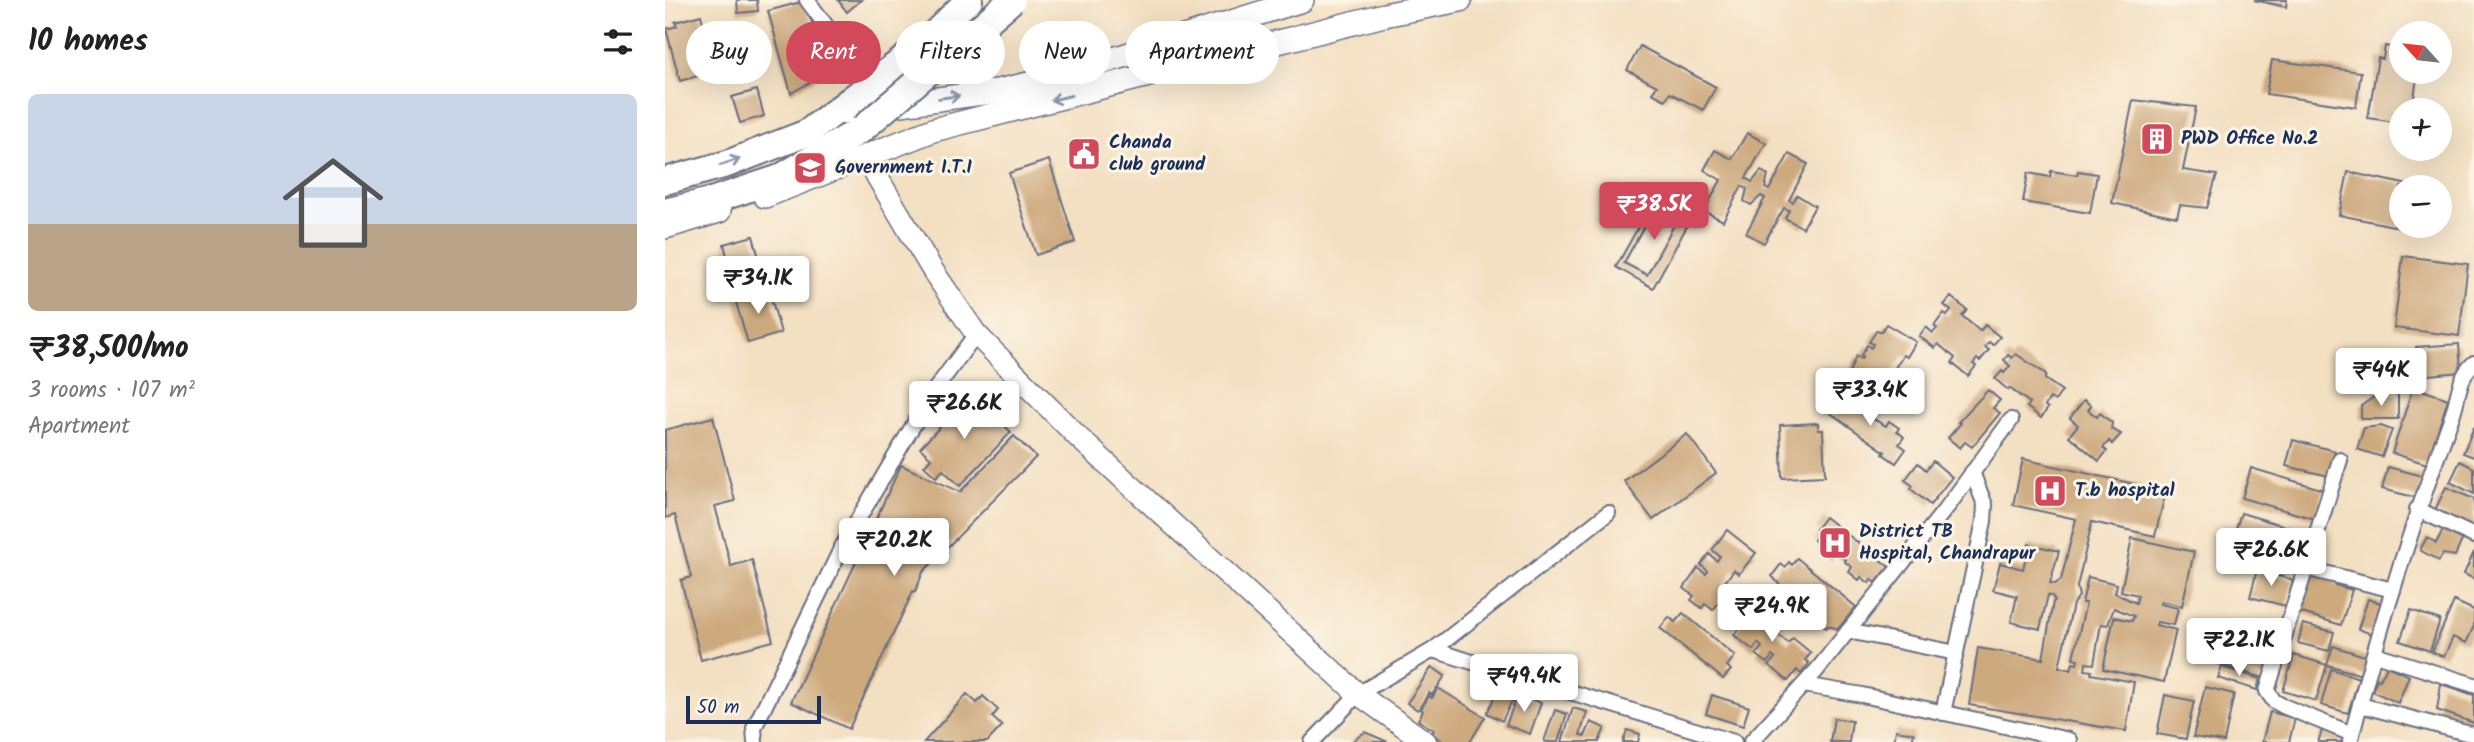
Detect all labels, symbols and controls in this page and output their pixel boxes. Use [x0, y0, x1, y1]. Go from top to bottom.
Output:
text: 10 homes [28, 18, 148, 66]
chip: Buy [686, 21, 772, 84]
chip: Rent [786, 21, 881, 84]
chip: Filters [895, 21, 1005, 84]
chip: New [1019, 21, 1111, 84]
chip: Apartment [1125, 21, 1279, 84]
north arrow [2389, 21, 2452, 84]
map controls [2389, 21, 2452, 238]
icon: filters [599, 23, 637, 61]
one-way arrow [937, 91, 960, 104]
one-way arrow [1050, 92, 1072, 105]
button: + [2389, 98, 2452, 161]
building icon: PWD Office No.2 [2138, 120, 2176, 158]
place label: PWD Office No.2 [2181, 124, 2318, 154]
place label: Chanda club ground [1109, 128, 1206, 180]
public building icon: Chanda club ground [1065, 135, 1103, 173]
icon: home [270, 140, 396, 266]
school or university icon: Government I.T.I [791, 149, 829, 187]
place label: Government I.T.I [835, 153, 972, 183]
one-way arrow [719, 155, 741, 167]
button: − [2389, 175, 2452, 238]
pin: ₹38.5K [1597, 182, 1711, 242]
text: ₹38.5K [1615, 187, 1693, 223]
pin: ₹34.1K [701, 256, 815, 316]
text: ₹34.1K [722, 261, 794, 297]
text: ₹38,500/mo [28, 325, 189, 373]
pin: ₹44K [2340, 348, 2422, 408]
text: ₹44K [2352, 353, 2410, 389]
pin: ₹33.4K [1813, 368, 1927, 428]
text: 3 rooms · 107 m² [28, 373, 195, 409]
text: ₹33.4K [1831, 373, 1909, 409]
pin: ₹26.6K [907, 382, 1021, 441]
text: ₹26.6K [925, 386, 1003, 422]
text: Apartment [28, 409, 130, 445]
hospital icon: T.b hospital [2031, 472, 2069, 510]
place label: T.b hospital [2075, 476, 2176, 506]
place label: District TB Hospital, Chandrapur [1859, 517, 2037, 569]
pin: ₹20.2K [837, 518, 951, 578]
text: ₹20.2K [855, 523, 933, 559]
hospital icon: District TB Hospital, Chandrapur [1816, 524, 1854, 562]
pin: ₹26.6K [2214, 528, 2328, 588]
text: ₹26.6K [2232, 533, 2310, 569]
pin: ₹24.9K [1715, 584, 1829, 644]
text: ₹24.9K [1734, 589, 1810, 625]
pin: ₹22.1K [2182, 618, 2296, 678]
text: ₹22.1K [2202, 623, 2276, 659]
pin: ₹49.4K [1467, 654, 1581, 714]
text: ₹49.4K [1486, 659, 1562, 695]
scale bar [686, 693, 821, 725]
text: 50 m [697, 693, 739, 723]

